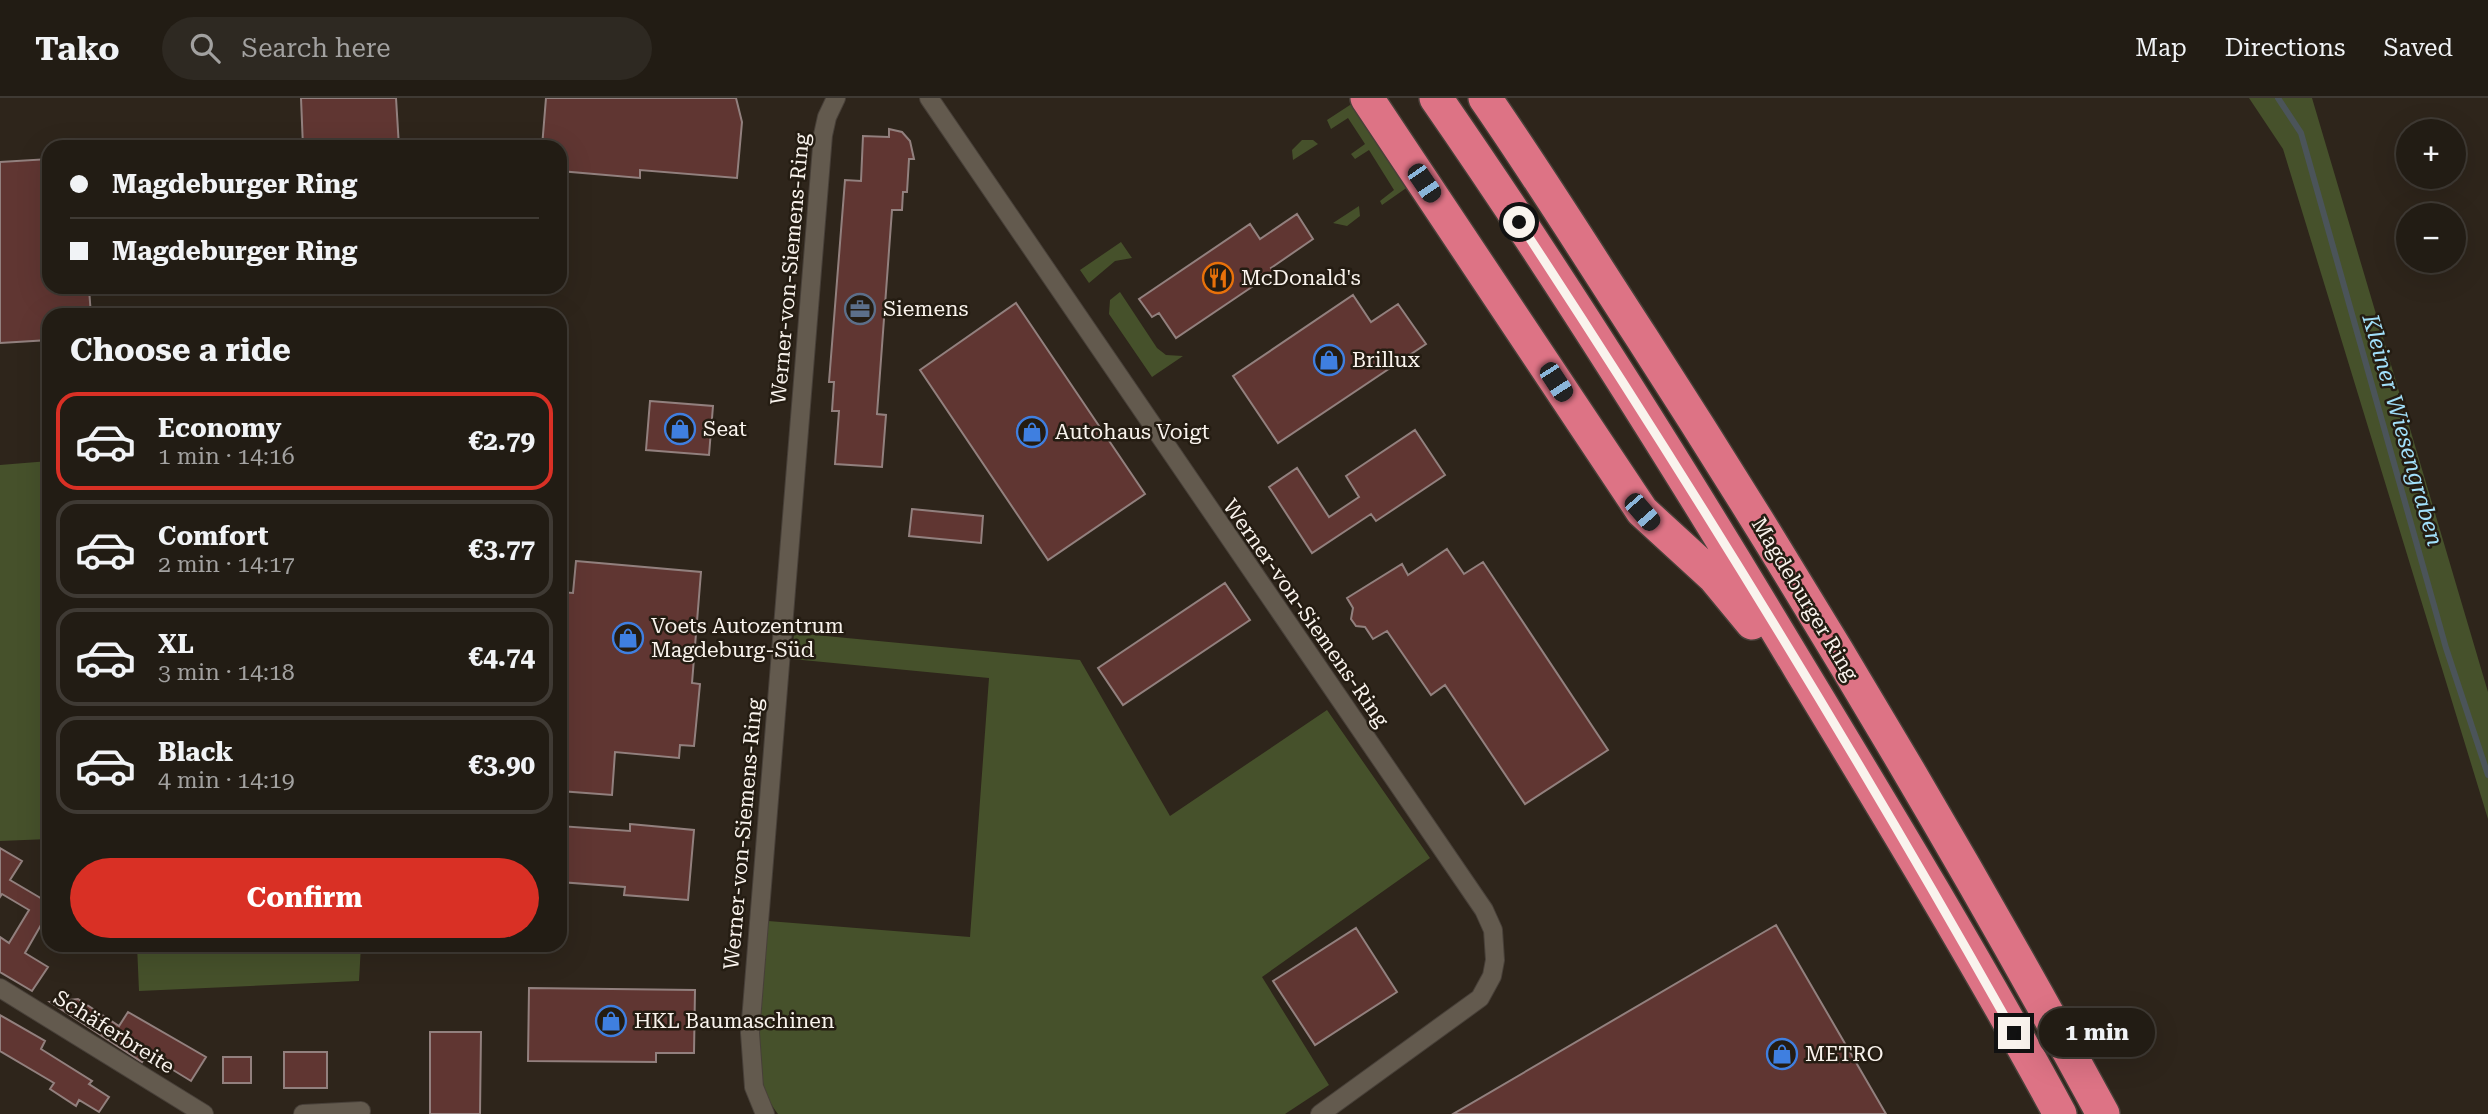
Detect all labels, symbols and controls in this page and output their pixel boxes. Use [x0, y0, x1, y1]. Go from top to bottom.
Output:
search box [162, 17, 652, 80]
text: Tako [35, 29, 120, 68]
icon: search [186, 29, 224, 67]
text: Search here [242, 33, 390, 63]
text: Map [2135, 34, 2187, 62]
text: Directions [2225, 34, 2345, 62]
text: Saved [2383, 34, 2453, 62]
map controls [2396, 119, 2466, 273]
button: + [2396, 119, 2466, 189]
street label: Werner-von-Siemens-Ring [766, 132, 814, 406]
car [1404, 160, 1445, 206]
text: Magdeburger Ring [112, 169, 357, 199]
button: − [2396, 203, 2466, 273]
route start [1503, 206, 1535, 238]
text: Magdeburger Ring [112, 236, 357, 266]
restaurant icon: McDonald's [1201, 261, 1235, 295]
place label: McDonald's [1241, 266, 1361, 290]
office icon: Siemens [843, 292, 877, 326]
place label: Siemens [883, 297, 969, 321]
water label: Kleiner Wiesengraben [2356, 310, 2449, 549]
text: Choose a ride [70, 331, 291, 369]
shop icon: Brillux [1312, 343, 1346, 377]
place label: Brillux [1352, 348, 1420, 372]
car [1536, 359, 1577, 405]
icon: car [74, 410, 137, 473]
shop icon: Seat [663, 412, 697, 446]
text: Economy [158, 413, 281, 443]
shop icon: Autohaus Voigt [1015, 415, 1049, 449]
place label: Seat [703, 417, 747, 441]
place label: Autohaus Voigt [1055, 420, 1210, 444]
text: €2.79 [469, 426, 535, 456]
text: 1 min · 14:16 [158, 443, 295, 470]
car [1621, 489, 1664, 535]
street label: Werner-von-Siemens-Ring [1218, 494, 1394, 732]
street label: Magdeburger Ring [1747, 513, 1863, 685]
icon: car [74, 518, 137, 581]
text: Comfort [158, 521, 268, 551]
text: €3.77 [469, 534, 535, 564]
text: 2 min · 14:17 [158, 551, 295, 578]
place label: Voets Autozentrum Magdeburg-Süd [651, 614, 844, 662]
shop icon: Voets Autozentrum Magdeburg-Süd [611, 621, 645, 655]
icon: car [74, 626, 137, 689]
text: XL [158, 629, 194, 659]
text: €4.74 [469, 642, 535, 672]
text: 3 min · 14:18 [158, 659, 295, 686]
street label: Werner-von-Siemens-Ring [719, 697, 767, 971]
icon: car [74, 734, 137, 797]
text: Black [158, 737, 233, 767]
text: €3.90 [469, 750, 535, 780]
text: 4 min · 14:19 [158, 767, 295, 794]
button: Confirm [70, 858, 539, 938]
street label: Schäferbreite [49, 985, 179, 1079]
shop icon: HKL Baumaschinen [594, 1004, 628, 1038]
place label: HKL Baumaschinen [634, 1009, 835, 1033]
callout: 1 min [2038, 1009, 2154, 1058]
route end [1998, 1017, 2030, 1049]
text: 1 min [2065, 1019, 2129, 1046]
shop icon: METRO [1765, 1037, 1799, 1071]
place label: METRO [1805, 1042, 1883, 1066]

